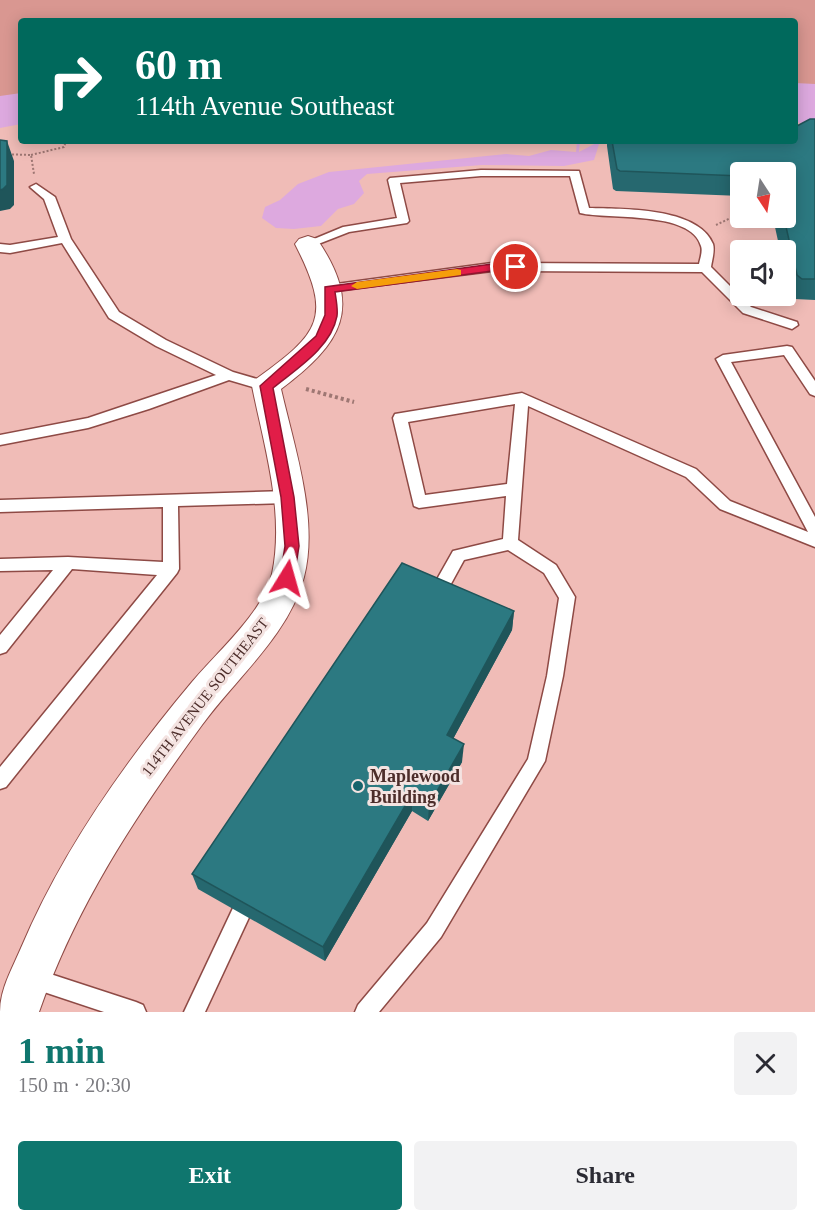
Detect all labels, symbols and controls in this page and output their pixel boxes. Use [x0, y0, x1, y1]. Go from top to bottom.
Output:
icon: right [36, 42, 114, 120]
text: 60 m [135, 42, 223, 88]
text: 114th Avenue Southeast [135, 91, 394, 121]
north arrow [730, 162, 796, 228]
map controls [730, 162, 796, 306]
button: sound [730, 240, 796, 306]
pin [490, 241, 541, 292]
icon: arrive [499, 250, 532, 283]
position arrow [255, 546, 319, 610]
street label: 114TH AVENUE SOUTHEAST [138, 615, 272, 779]
place label: Maplewood Building [370, 766, 460, 807]
marker: Maplewood Building [351, 779, 365, 793]
text: 1 min [18, 1031, 105, 1071]
button: close [734, 1032, 797, 1095]
text: 150 m · 20:30 [18, 1074, 131, 1096]
button: Exit [18, 1141, 402, 1210]
button: Share [414, 1141, 797, 1210]

